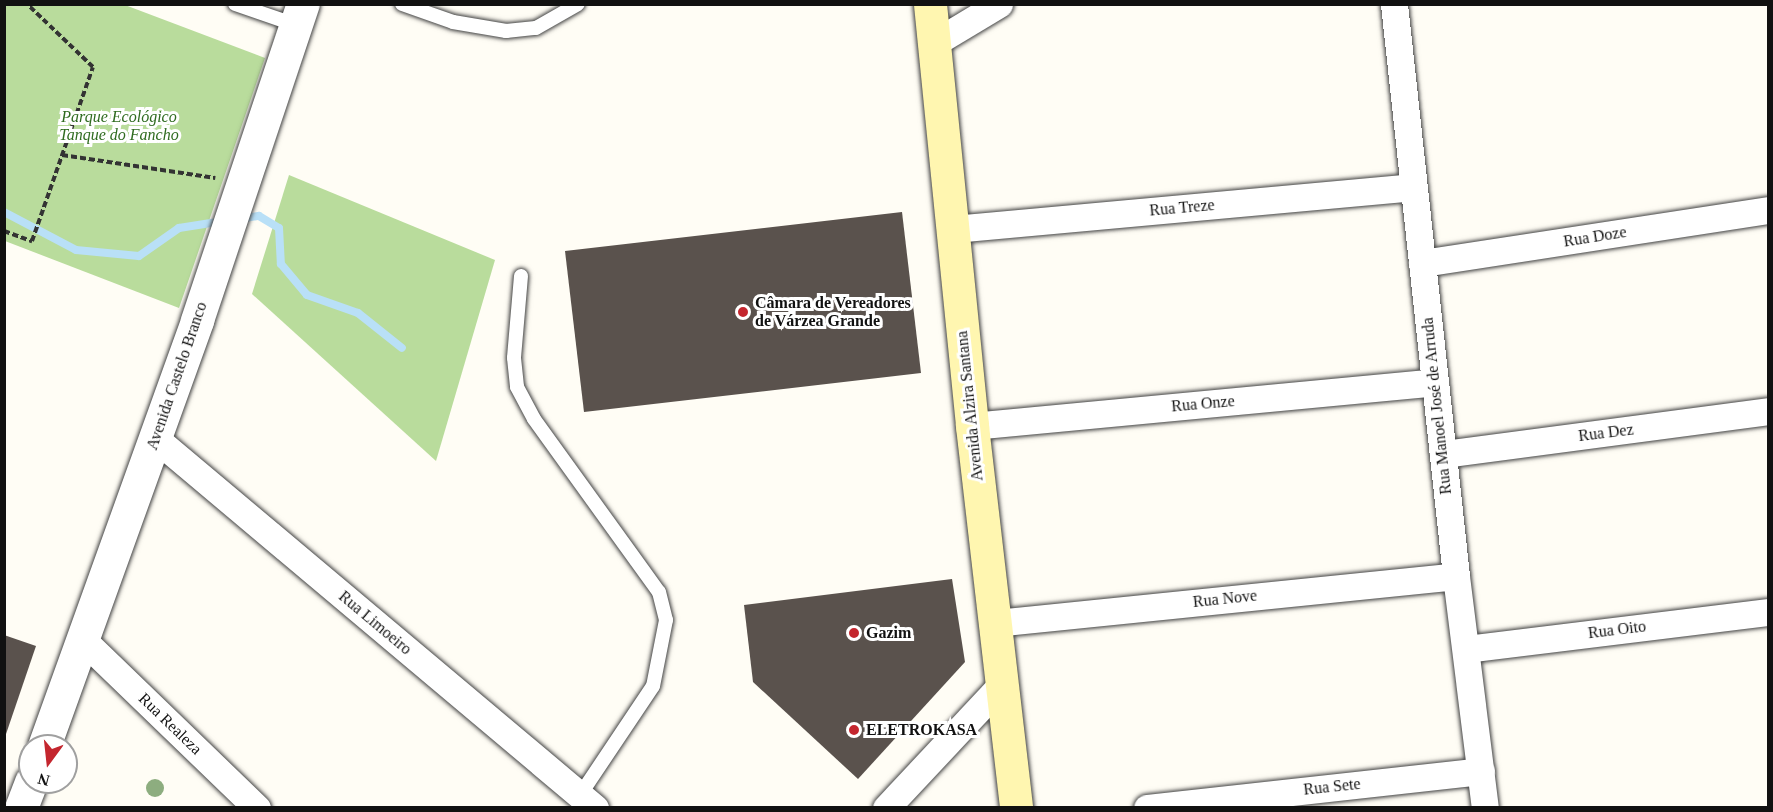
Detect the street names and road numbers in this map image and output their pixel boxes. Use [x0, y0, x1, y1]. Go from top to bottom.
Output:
street label: Rua Treze [1148, 196, 1216, 220]
street label: Rua Doze [1562, 223, 1628, 251]
street label: Avenida Castelo Branco [143, 299, 211, 453]
street label: Rua Manoel José de Arruda [1418, 316, 1456, 496]
street label: Avenida Alzira Santana [953, 330, 987, 482]
street label: Rua Onze [1171, 392, 1235, 416]
street label: Rua Dez [1577, 420, 1635, 446]
street label: Rua Nove [1192, 586, 1258, 612]
street label: Rua Limoeiro [335, 587, 415, 659]
street label: Rua Oito [1587, 617, 1647, 643]
street label: Rua Realeza [134, 689, 206, 759]
street label: Rua Sete [1302, 774, 1362, 800]

